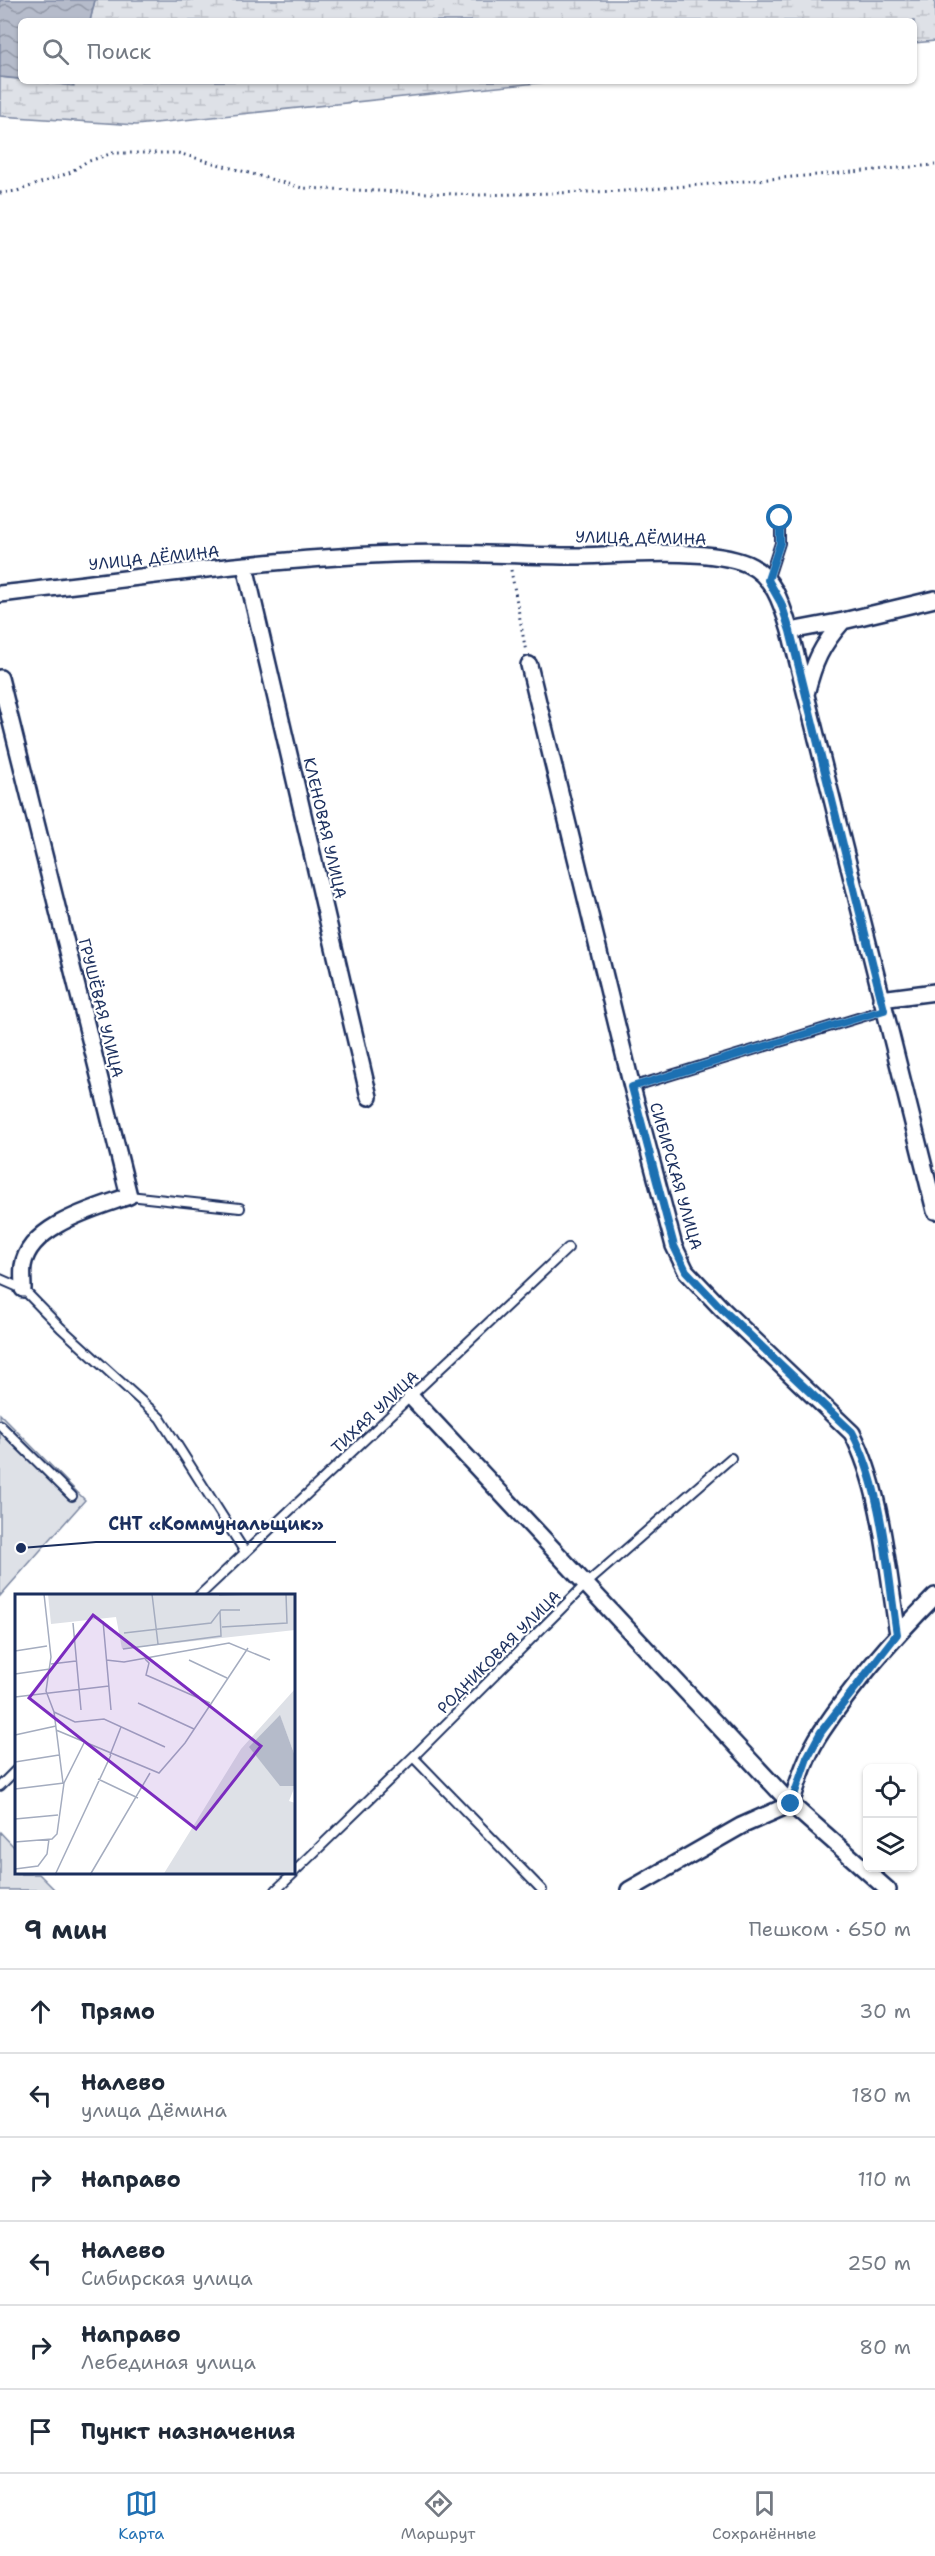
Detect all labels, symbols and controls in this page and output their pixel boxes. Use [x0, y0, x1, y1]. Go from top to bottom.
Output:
search box [18, 18, 917, 84]
icon: search [39, 35, 72, 68]
text: Поиск [87, 37, 151, 66]
route start [766, 504, 792, 530]
street label: УЛИЦА ДЁМИНА [575, 526, 707, 550]
street label: УЛИЦА ДЁМИНА [88, 541, 220, 575]
street label: КЛЕНОВАЯ УЛИЦА [299, 755, 351, 901]
street label: ГРУШЁВАЯ УЛИЦА [74, 936, 128, 1080]
street label: СИБИРСКАЯ УЛИЦА [645, 1100, 707, 1252]
street label: ТИХАЯ УЛИЦА [327, 1366, 423, 1458]
callout: СНТ «Коммунальщик» [96, 1506, 336, 1542]
text: СНТ «Коммунальщик» [108, 1512, 324, 1536]
street label: РОДНИКОВАЯ УЛИЦА [433, 1586, 565, 1718]
inset map [15, 1594, 296, 1875]
map controls [863, 1764, 917, 1872]
button: locate [863, 1764, 917, 1818]
route end [777, 1790, 803, 1816]
button: layers [863, 1818, 917, 1872]
text: 9 мин [24, 1912, 107, 1947]
text: Пешком · 650 m [749, 1916, 911, 1942]
icon: ahead [24, 1995, 57, 2028]
text: Прямо [81, 1997, 155, 2026]
text: 30 m [859, 1998, 911, 2024]
text: Налево [81, 2068, 165, 2097]
icon: left [24, 2079, 57, 2112]
text: 180 m [851, 2082, 911, 2108]
text: улица Дёмина [81, 2097, 227, 2123]
icon: right [24, 2163, 57, 2196]
text: Направо [81, 2165, 181, 2194]
text: 110 m [857, 2166, 911, 2192]
text: Налево [81, 2236, 165, 2265]
icon: left [24, 2247, 57, 2280]
text: 250 m [847, 2250, 911, 2276]
text: Сибирская улица [81, 2265, 253, 2291]
text: Направо [81, 2320, 181, 2349]
icon: right [24, 2331, 57, 2364]
text: 80 m [859, 2334, 911, 2360]
text: Лебединая улица [81, 2349, 256, 2375]
icon: arrive [24, 2415, 57, 2448]
text: Пункт назначения [81, 2417, 295, 2446]
tab: Карта [118, 2487, 164, 2544]
tab: Маршрут [401, 2487, 475, 2544]
tab: Сохранённые [712, 2487, 817, 2544]

